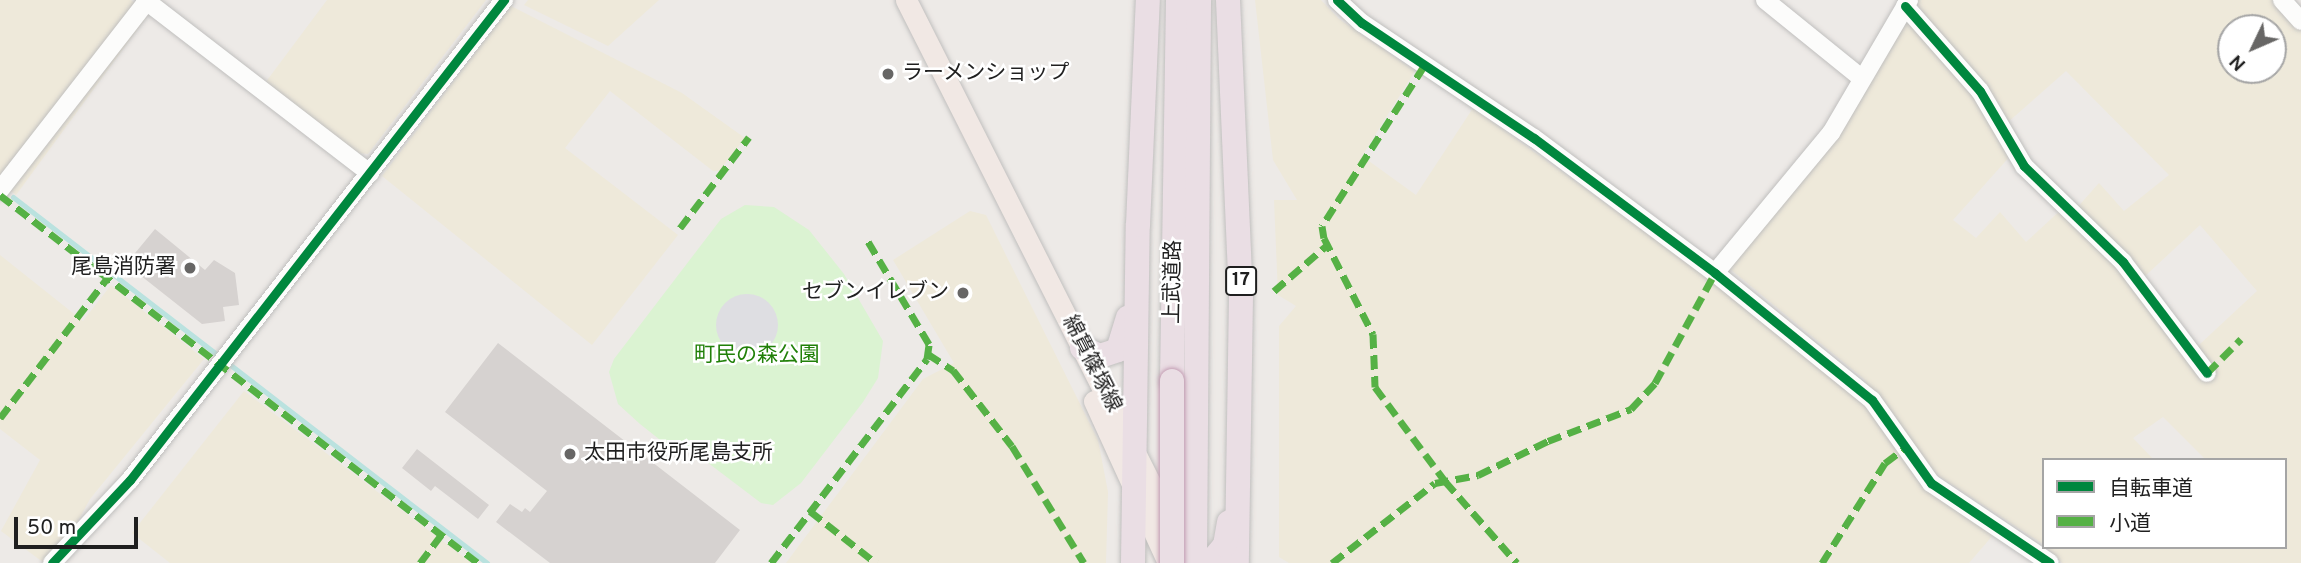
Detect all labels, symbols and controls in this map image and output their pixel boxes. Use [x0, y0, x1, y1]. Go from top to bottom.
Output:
north arrow [2217, 14, 2287, 84]
text: N [2225, 49, 2252, 75]
place label: ラーメンショップ [902, 61, 1070, 87]
marker: ラーメンショップ [880, 66, 896, 82]
street label: 上武道路 [1161, 240, 1187, 324]
place label: 尾島消防署 [71, 255, 176, 281]
marker: 尾島消防署 [182, 260, 198, 276]
road number: 17 [1224, 266, 1258, 296]
place label: セブンイレブン [802, 280, 949, 306]
marker: セブンイレブン [955, 285, 971, 301]
street label: 綿貫篠塚線 [1056, 312, 1126, 416]
park label: 町民の森公園 [694, 343, 820, 369]
place label: 太田市役所尾島支所 [584, 441, 773, 467]
marker: 太田市役所尾島支所 [562, 446, 578, 462]
legend [2042, 458, 2287, 549]
text: 自転車道 [2109, 476, 2193, 503]
scale bar [18, 504, 142, 548]
text: 小道 [2109, 511, 2151, 538]
text: 50 m [27, 515, 76, 542]

